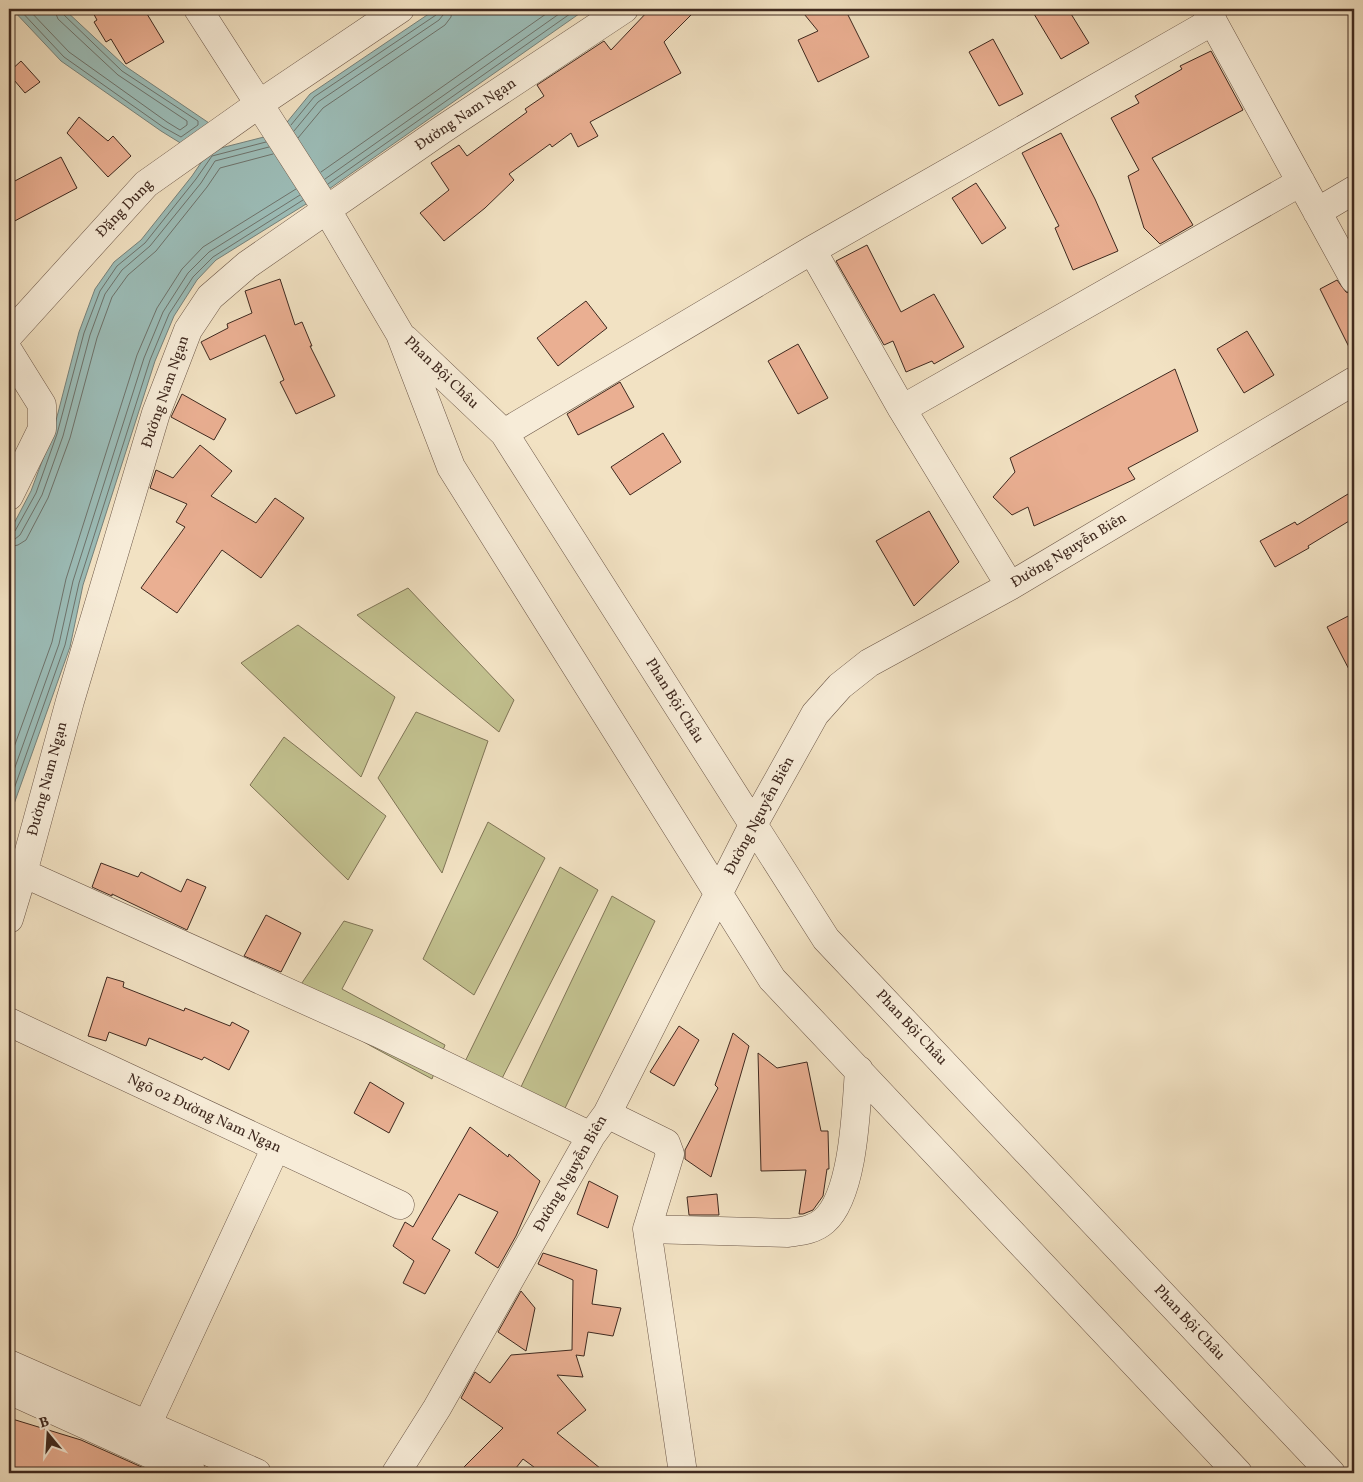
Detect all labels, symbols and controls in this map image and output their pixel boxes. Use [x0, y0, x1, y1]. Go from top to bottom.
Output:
street label: Đường Nam Ngạn [411, 73, 521, 157]
street label: Đặng Dung [92, 175, 159, 243]
street label: Phan Bội Châu [399, 332, 483, 414]
street label: Đường Nam Ngạn [137, 333, 195, 451]
street label: Đường Nguyễn Biên [1007, 508, 1131, 594]
street label: Phan Bội Châu [640, 654, 708, 748]
street label: Đường Nam Ngạn [23, 719, 73, 839]
street label: Đường Nguyễn Biên [720, 753, 800, 879]
street label: Phan Bội Châu [870, 986, 952, 1070]
street label: Ngõ 02 Đường Nam Ngạn [124, 1069, 284, 1159]
street label: Đường Nguyễn Biên [529, 1112, 613, 1236]
street label: Phan Bội Châu [1148, 1281, 1230, 1365]
north arrow [22, 1410, 72, 1460]
text: B [37, 1413, 52, 1434]

